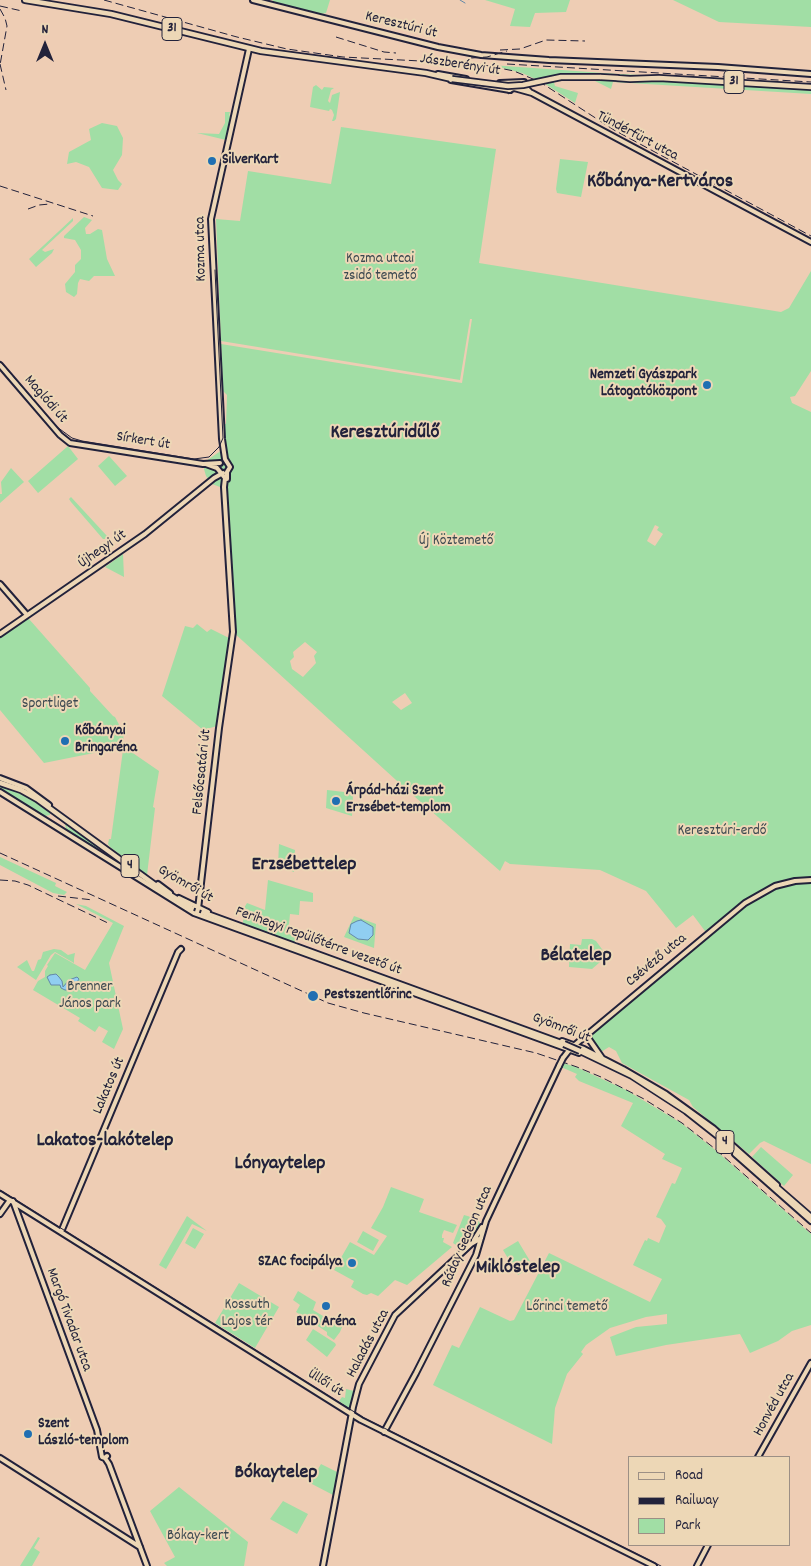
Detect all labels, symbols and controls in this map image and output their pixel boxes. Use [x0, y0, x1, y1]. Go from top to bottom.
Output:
street label: Keresztúri út [363, 8, 439, 44]
road number: 31 [162, 18, 182, 40]
north arrow [20, 20, 70, 70]
text: N [42, 20, 48, 40]
street label: Jászberényi út [418, 51, 502, 81]
road number: 31 [724, 70, 744, 94]
street label: Tündérfürt utca [593, 108, 681, 166]
place label: SilverKart [222, 152, 278, 170]
marker: SilverKart [206, 155, 218, 167]
district label: Kőbánya-Kertváros [587, 171, 733, 195]
street label: Kozma utca [192, 216, 212, 282]
park label: Kozma utcai zsidó temető [343, 251, 417, 286]
place label: Nemzeti Gyászpark Látogatóközpont [590, 367, 697, 402]
street label: Maglódi út [19, 372, 71, 428]
marker: Nemzeti Gyászpark Látogatóközpont [701, 379, 713, 391]
district label: Keresztúridűlő [330, 422, 440, 446]
street label: Sírkert út [115, 429, 171, 455]
street label: Újhegyi út [75, 527, 131, 573]
park label: Új Köztemető [419, 533, 493, 551]
park label: Sportliget [22, 696, 78, 714]
place label: Kőbányai Bringaréna [75, 723, 137, 758]
street label: Felsőcsatári út [190, 728, 216, 816]
marker: Kőbányai Bringaréna [59, 735, 71, 747]
place label: Árpád-házi Szent Erzsébet-templom [346, 783, 451, 818]
marker: Árpád-házi Szent Erzsébet-templom [330, 795, 342, 807]
park label: Keresztúri-erdő [677, 823, 767, 841]
road number: 4 [121, 854, 139, 878]
district label: Erzsébettelep [252, 854, 356, 878]
street label: Gyömrői út [154, 862, 216, 908]
street label: Ferihegyi repülőtérre vezető út [232, 904, 404, 980]
street label: Csévéző utca [623, 930, 691, 992]
district label: Bélatelep [540, 945, 612, 969]
park label: Brenner János park [59, 979, 121, 1014]
place label: Pestszentlőrinc [324, 987, 412, 1005]
marker: Pestszentlőrinc [306, 989, 320, 1003]
street label: Gyömrői út [529, 1010, 593, 1048]
street label: Lakatos út [90, 1055, 130, 1117]
district label: Lakatos-lakótelep [37, 1130, 173, 1154]
road number: 4 [716, 1130, 734, 1154]
district label: Lónyaytelep [235, 1153, 325, 1177]
street label: Ráday Gedeon utca [439, 1184, 497, 1290]
place label: SZAC focipálya [258, 1254, 342, 1272]
marker: SZAC focipálya [346, 1257, 358, 1269]
district label: Miklóstelep [476, 1257, 560, 1281]
street label: Margó Tivadar utca [41, 1266, 95, 1374]
park label: Kossuth Lajos tér [221, 1297, 273, 1332]
park label: Lőrinci temető [526, 1299, 608, 1317]
marker: BUD Aréna [320, 1300, 332, 1312]
street label: Haladás utca [344, 1307, 394, 1381]
place label: BUD Aréna [296, 1314, 356, 1332]
street label: Üllői út [304, 1366, 346, 1402]
street label: Honvéd utca [750, 1370, 800, 1440]
place label: Szent László-templom [38, 1416, 129, 1451]
marker: Szent László-templom [22, 1428, 34, 1440]
legend [628, 1456, 791, 1546]
district label: Bókaytelep [234, 1462, 318, 1486]
text: Road [675, 1465, 703, 1487]
text: Railway [675, 1490, 718, 1512]
text: Park [675, 1515, 701, 1537]
park label: Bókay-kert [167, 1528, 229, 1546]

